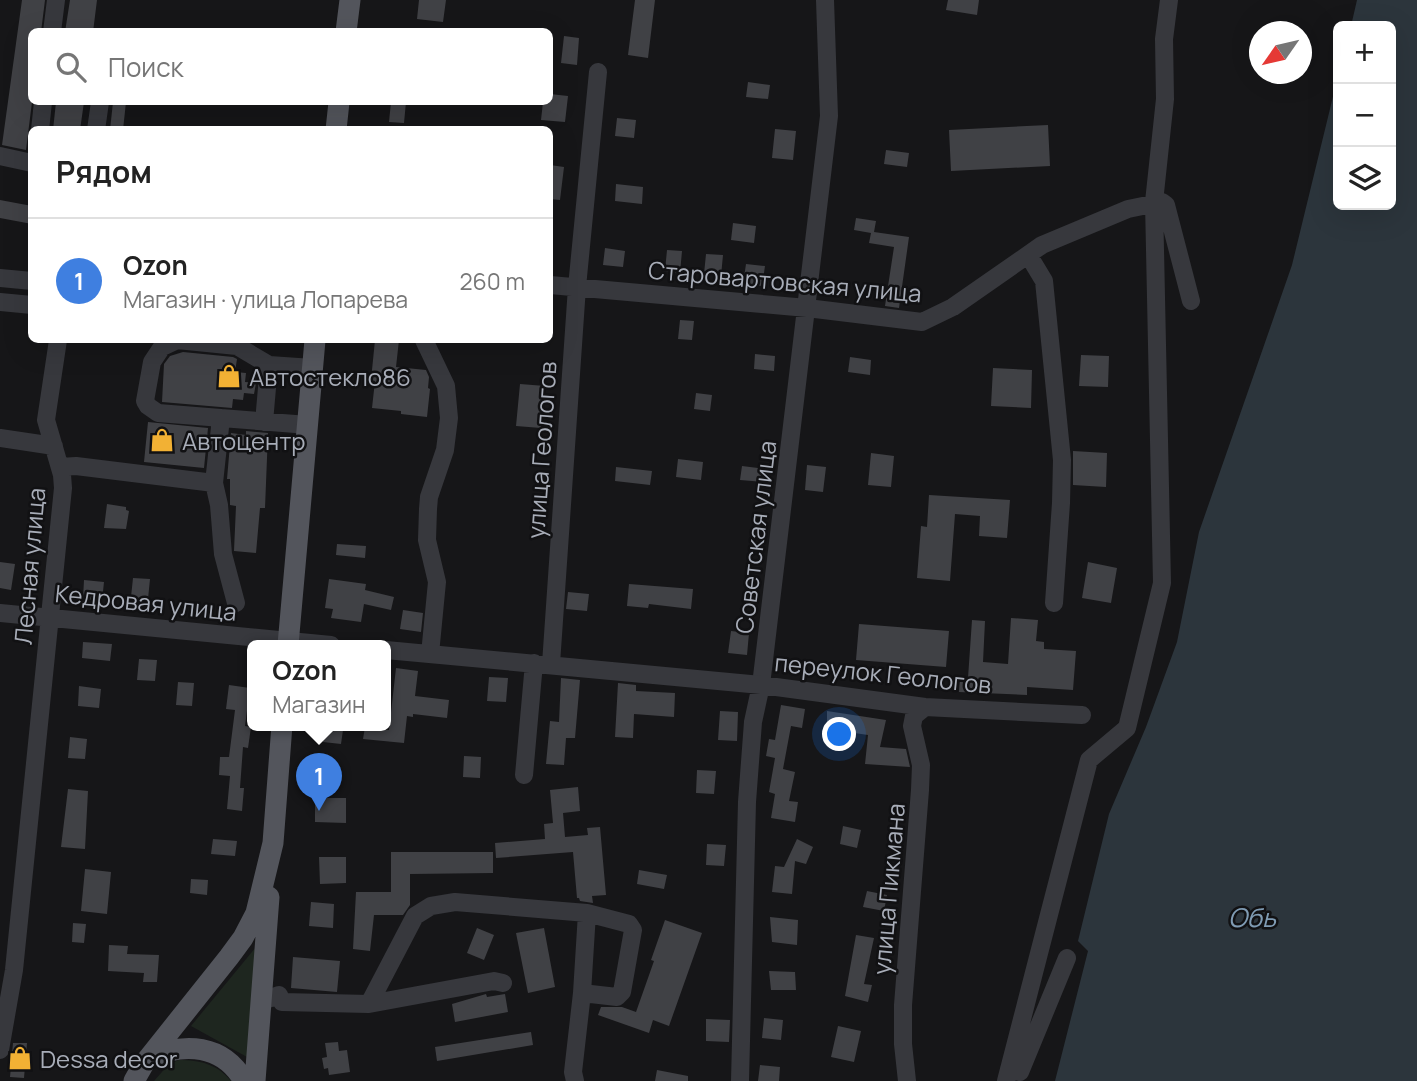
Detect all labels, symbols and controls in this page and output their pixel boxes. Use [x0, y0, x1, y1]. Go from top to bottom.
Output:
north arrow [1249, 21, 1312, 84]
map controls [1333, 21, 1396, 210]
button: + [1333, 21, 1396, 84]
search box [28, 28, 553, 105]
icon: search [52, 48, 90, 86]
text: Поиск [108, 49, 183, 85]
button: − [1333, 84, 1396, 147]
button: layers [1333, 147, 1396, 210]
text: Рядом [56, 151, 152, 192]
text: Ozon [123, 247, 188, 283]
street label: Старовартовская улица [647, 253, 923, 309]
text: 1 [74, 265, 84, 297]
text: 260 m [459, 265, 525, 297]
text: Магазин · улица Лопарева [123, 283, 408, 315]
place label: Автостекло86 [249, 360, 411, 393]
street label: улица Геологов [518, 360, 564, 540]
shop icon: Автостекло86 [215, 362, 243, 390]
place label: Автоцентр [182, 424, 306, 457]
shop icon: Автоцентр [148, 426, 176, 454]
street label: Советская улица [727, 439, 783, 635]
street label: Лесная улица [6, 486, 52, 646]
street label: Кедровая улица [54, 576, 238, 628]
popup [247, 640, 391, 731]
street label: переулок Геологов [773, 645, 993, 701]
text: Ozon [272, 652, 337, 688]
text: Магазин [272, 688, 366, 720]
your location [822, 717, 856, 751]
pin: 1 [296, 753, 342, 811]
street label: улица Пикмана [864, 802, 912, 976]
water label: Обь [1228, 899, 1277, 935]
place label: Dessa decor [40, 1042, 178, 1075]
shop icon: Dessa decor [6, 1044, 34, 1072]

